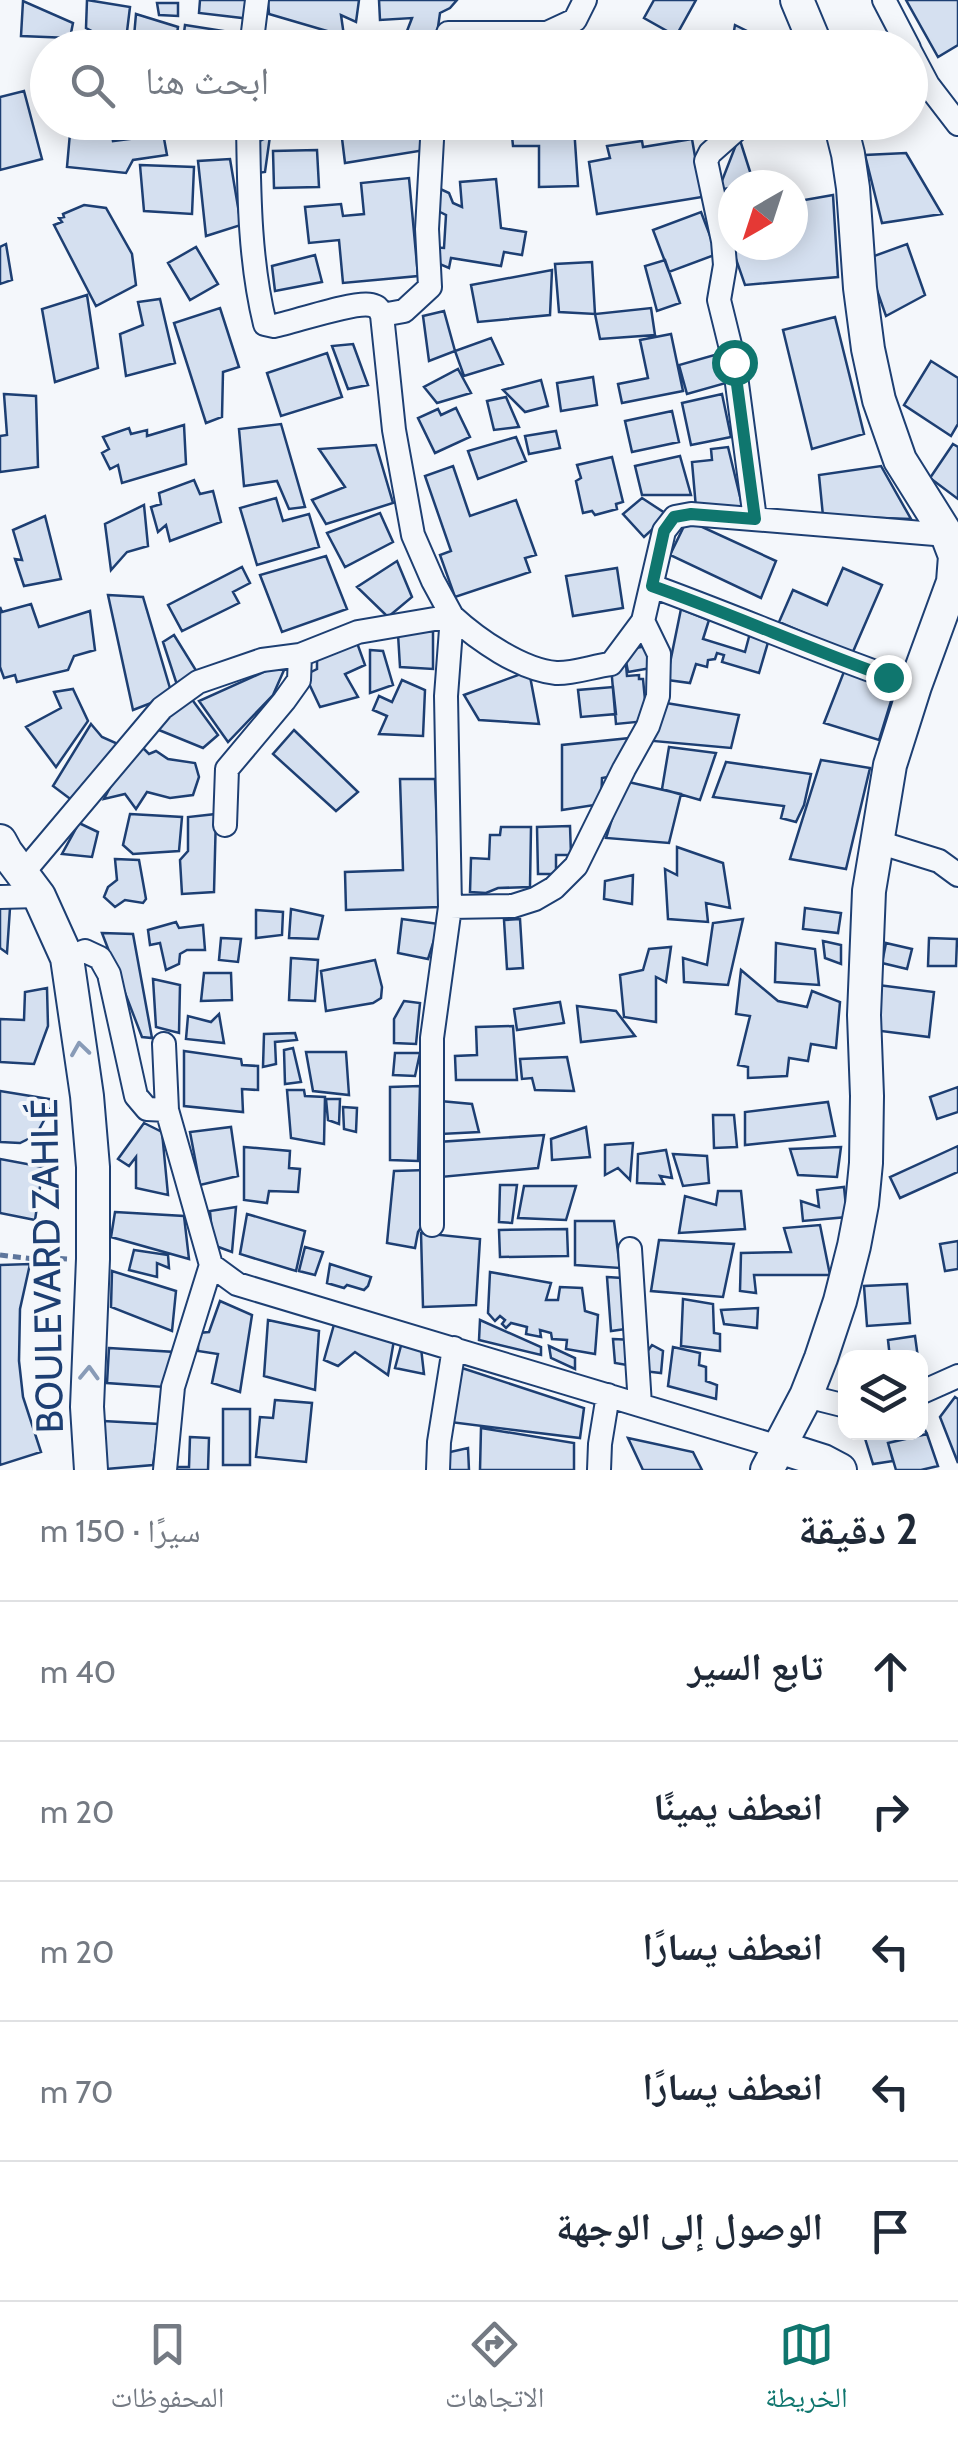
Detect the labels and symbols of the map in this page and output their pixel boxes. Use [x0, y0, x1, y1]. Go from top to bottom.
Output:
north arrow [718, 170, 808, 260]
route start [712, 340, 758, 386]
route end [866, 655, 912, 701]
one-way arrow [70, 1040, 91, 1057]
street label: BOULEVARD ZAHLÉ [20, 1098, 73, 1434]
one-way arrow [78, 1364, 99, 1380]

